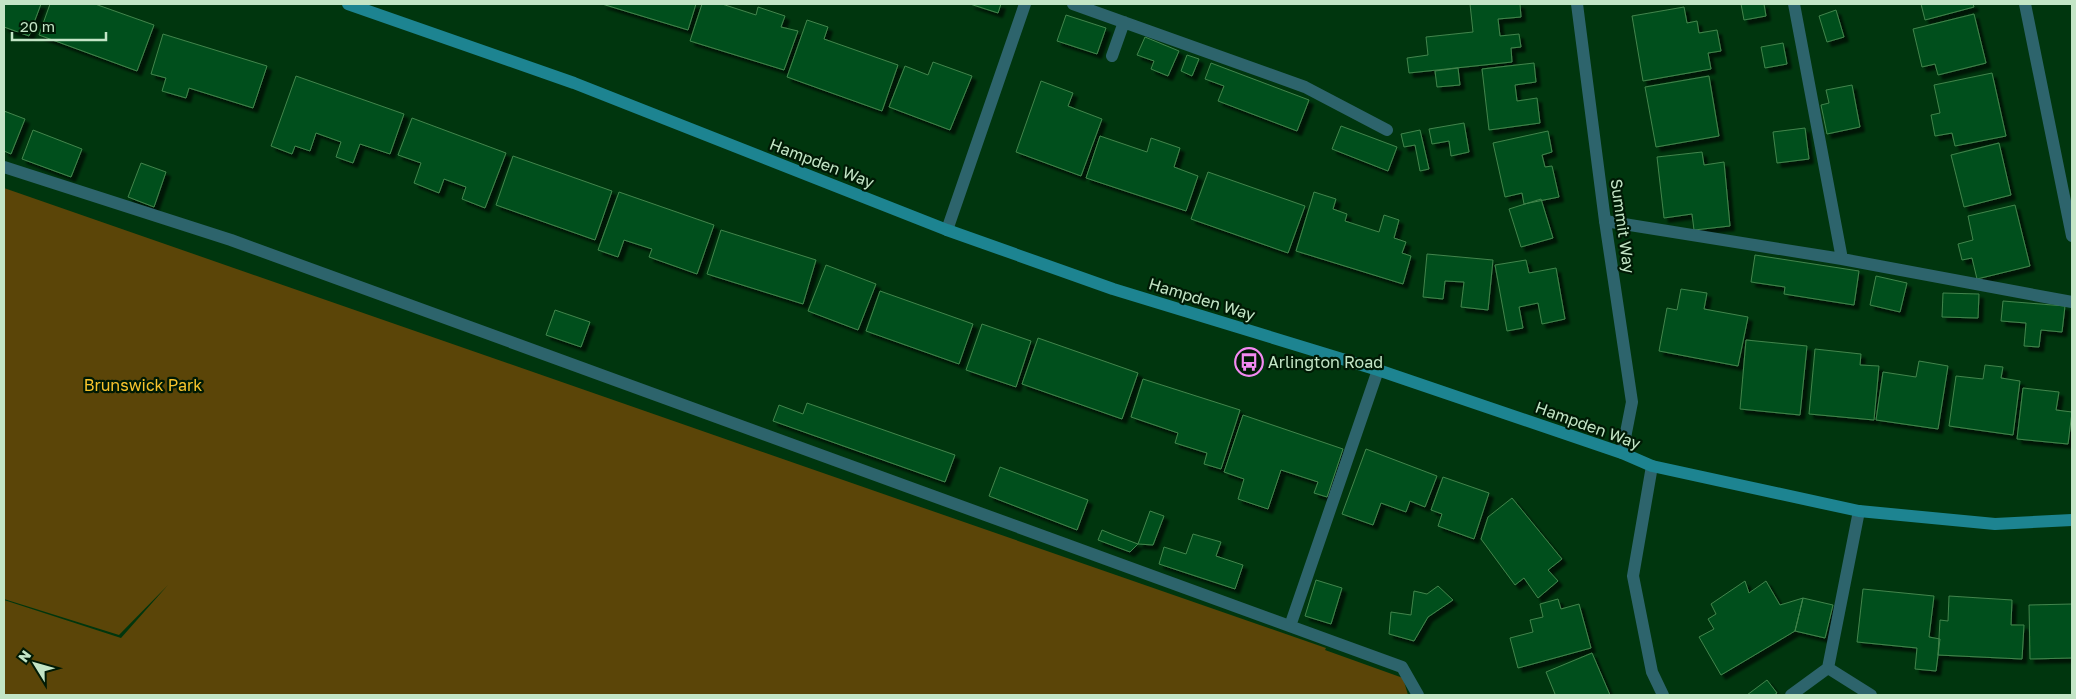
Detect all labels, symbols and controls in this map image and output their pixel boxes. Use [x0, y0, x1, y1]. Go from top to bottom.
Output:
scale bar [12, 10, 106, 42]
text: 20 m [20, 17, 55, 35]
street label: Hampden Way [767, 134, 877, 192]
street label: Summit Way [1606, 177, 1640, 275]
street label: Hampden Way [1146, 273, 1258, 325]
bus stop icon: Arlington Road [1234, 347, 1264, 377]
place label: Arlington Road [1268, 352, 1383, 372]
park label: Brunswick Park [84, 375, 202, 395]
street label: Hampden Way [1533, 397, 1643, 453]
north arrow [10, 639, 60, 689]
text: N [14, 647, 34, 665]

